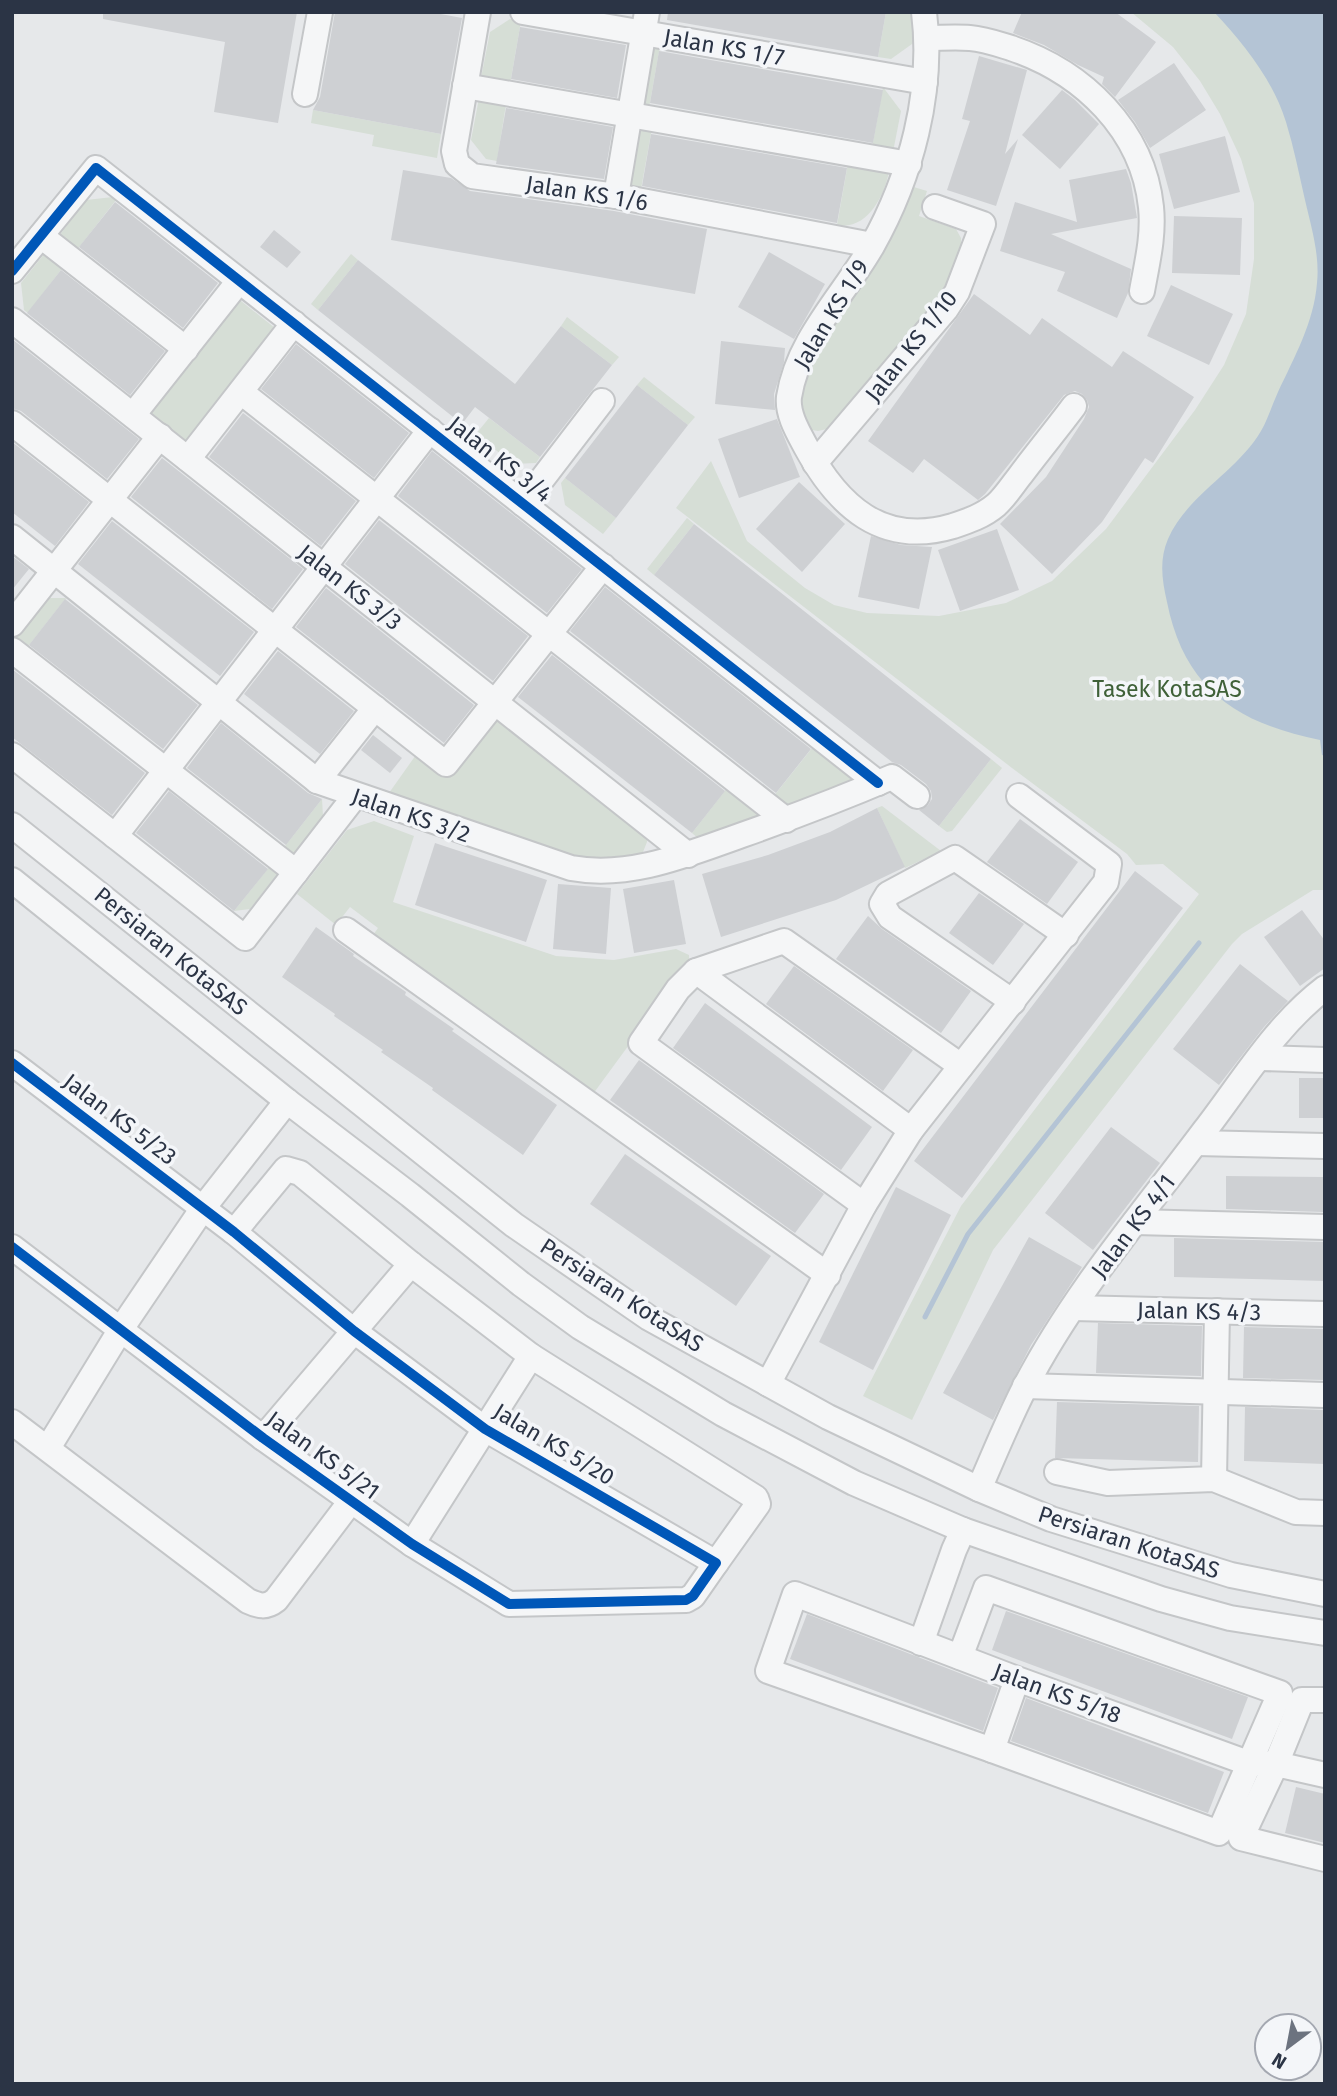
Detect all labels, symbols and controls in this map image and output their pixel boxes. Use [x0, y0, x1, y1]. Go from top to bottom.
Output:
street label: Jalan KS 1/7 [661, 23, 787, 71]
street label: Jalan KS 1/6 [524, 170, 650, 216]
street label: Jalan KS 1/9 [787, 254, 875, 374]
street label: Jalan KS 1/10 [859, 285, 963, 407]
street label: Jalan KS 3/4 [443, 410, 557, 508]
street label: Jalan KS 3/3 [293, 538, 407, 636]
park label: Tasek KotaSAS [1092, 675, 1242, 703]
street label: Jalan KS 3/2 [348, 782, 474, 848]
street label: Persiaran KotaSAS [89, 881, 253, 1021]
street label: Jalan KS 5/23 [58, 1067, 182, 1171]
street label: Jalan KS 4/1 [1085, 1169, 1181, 1283]
street label: Persiaran KotaSAS [535, 1232, 709, 1358]
street label: Jalan KS 4/3 [1137, 1296, 1261, 1326]
street label: Jalan KS 5/20 [488, 1397, 620, 1491]
street label: Jalan KS 5/21 [261, 1405, 385, 1505]
street label: Persiaran KotaSAS [1035, 1499, 1223, 1585]
street label: Jalan KS 5/18 [989, 1657, 1125, 1729]
north arrow [1253, 2012, 1323, 2082]
text: N [1268, 2048, 1291, 2074]

